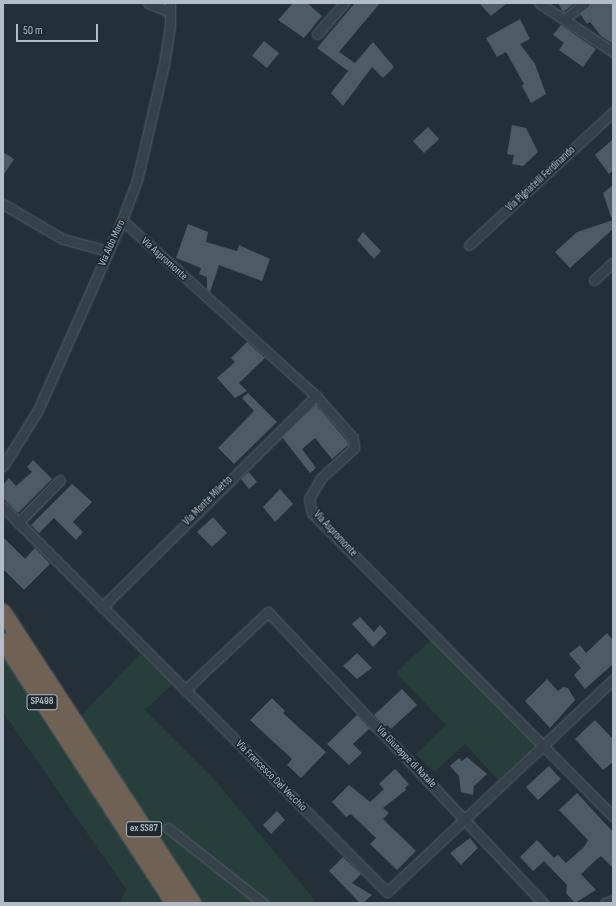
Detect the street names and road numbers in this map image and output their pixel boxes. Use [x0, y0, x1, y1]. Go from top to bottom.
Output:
street label: Via Pignatelli Ferdinando [504, 144, 578, 214]
street label: Via Aldo Moro [96, 218, 128, 268]
street label: Via Aspromonte [138, 235, 190, 283]
street label: Via Monte Miletto [181, 474, 235, 528]
street label: Via Aspromonte [310, 508, 360, 560]
road number: SP498 [26, 694, 58, 710]
street label: Via Giuseppe di Natale [373, 723, 439, 791]
street label: Via Francesco Del Vecchio [233, 738, 309, 814]
road number: ex SS87 [126, 821, 162, 837]

